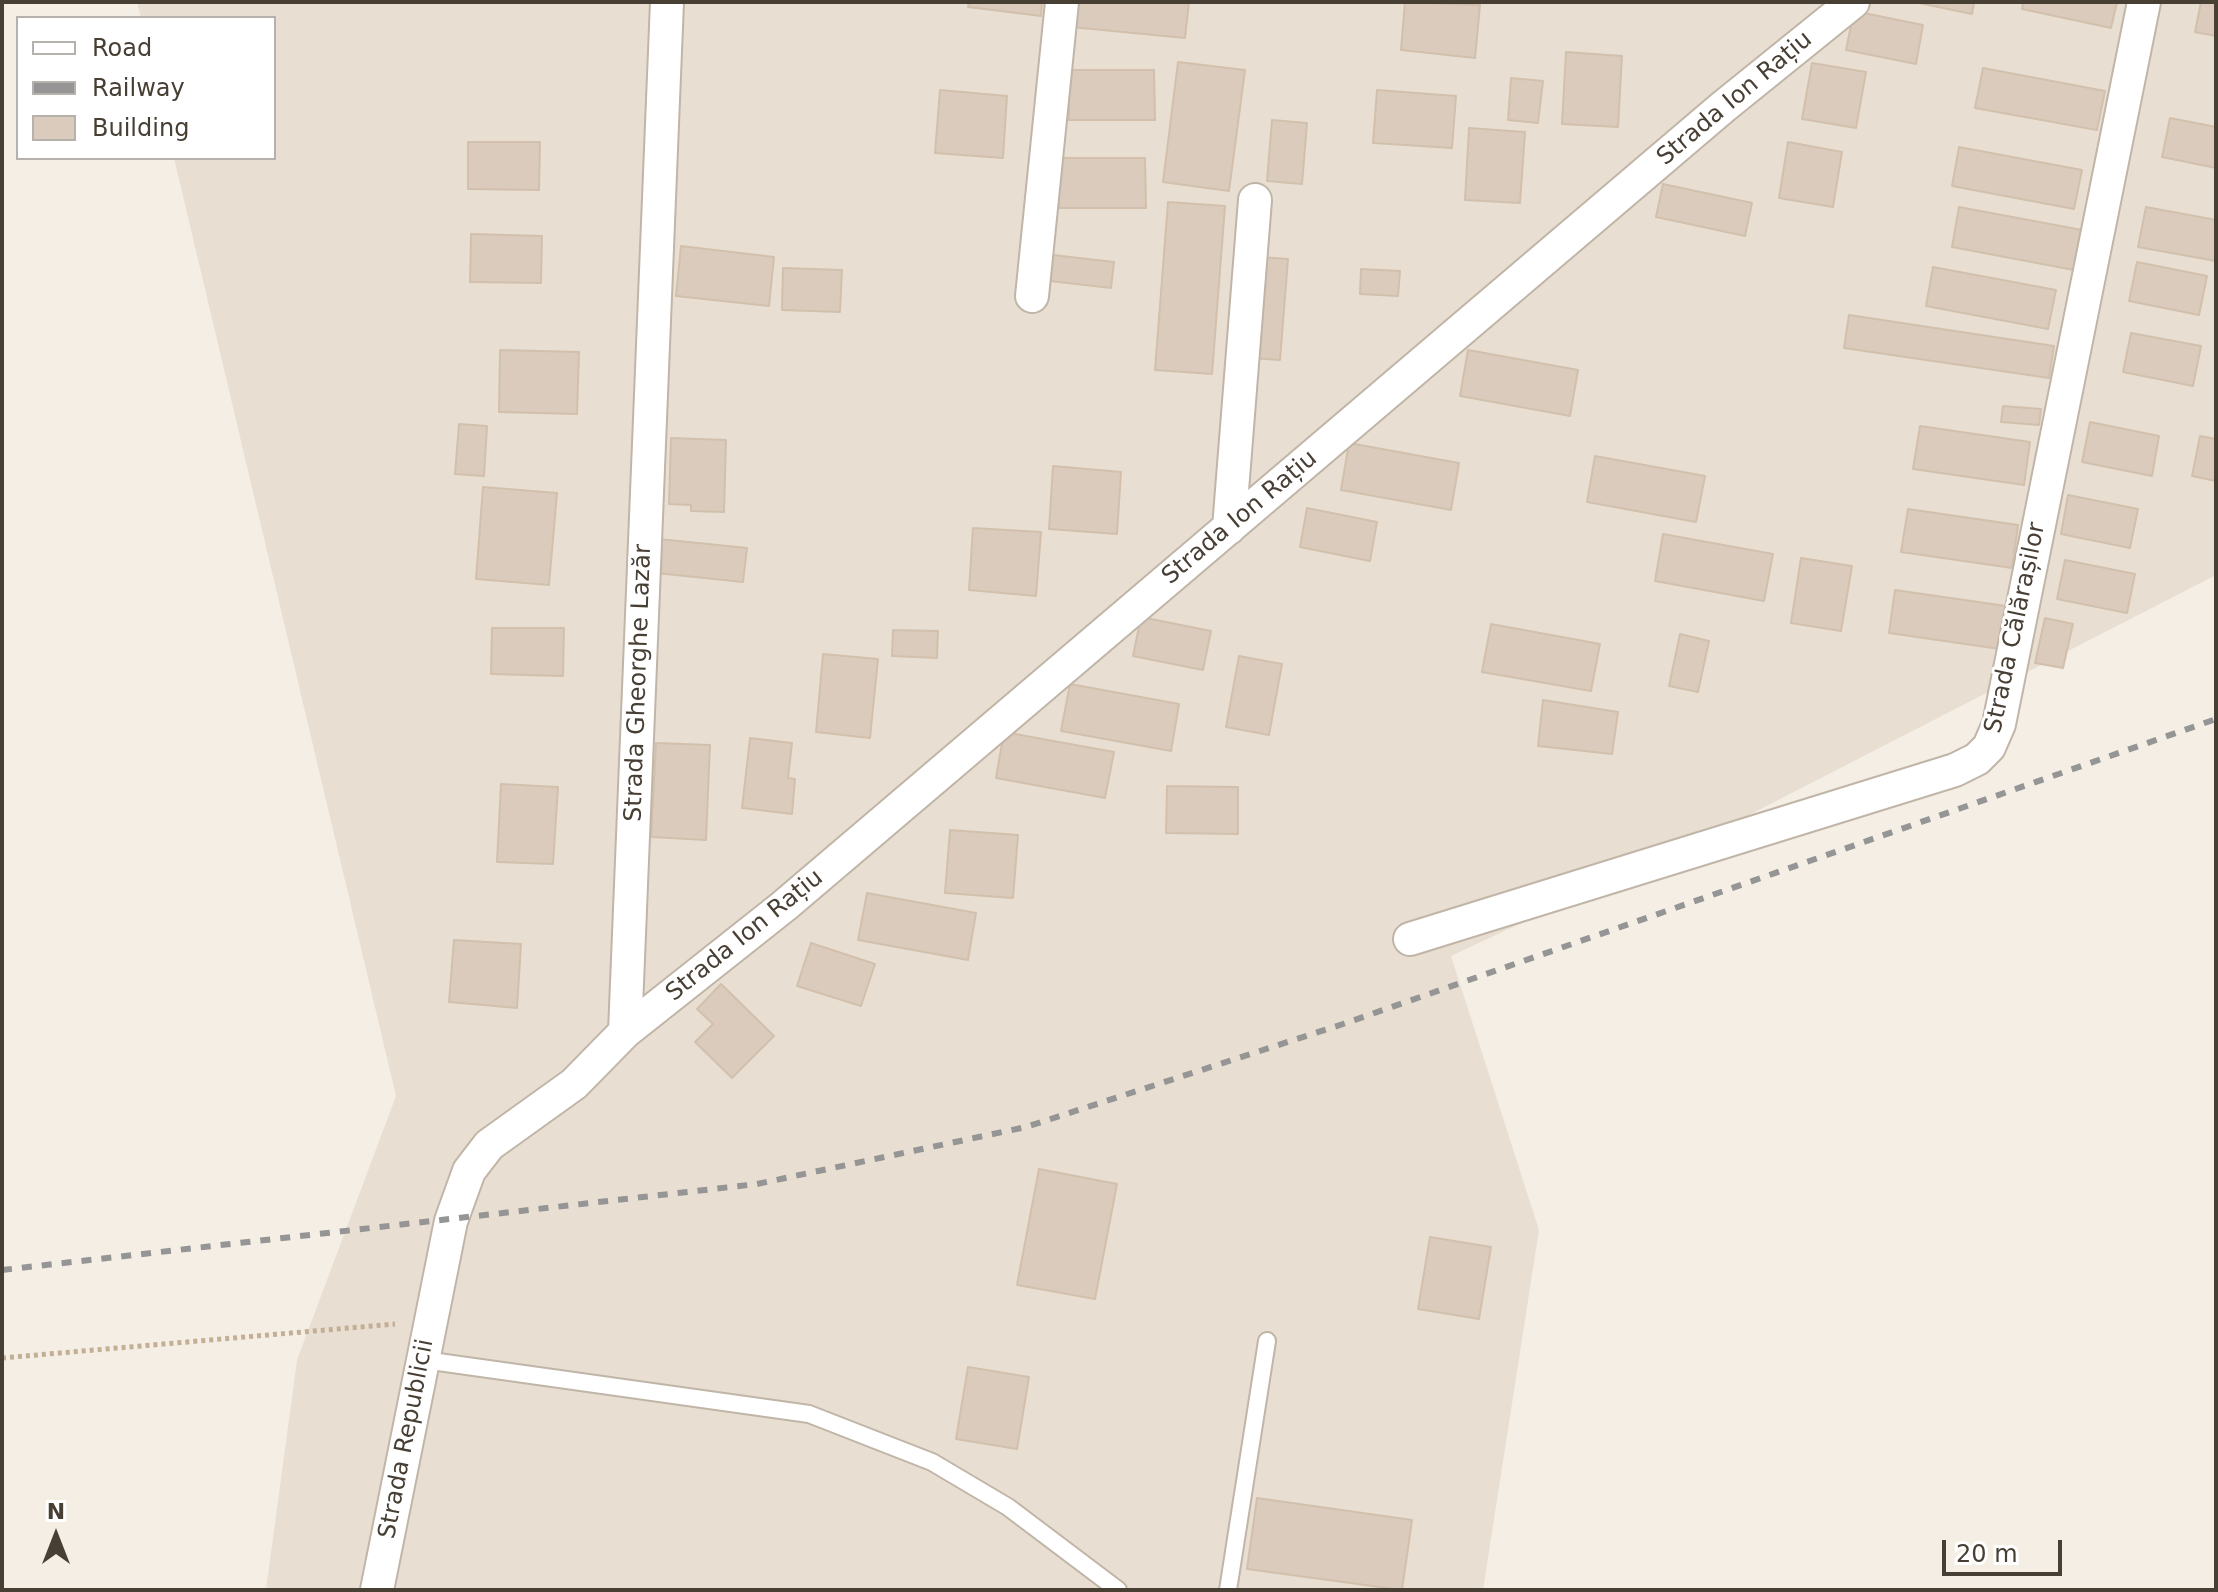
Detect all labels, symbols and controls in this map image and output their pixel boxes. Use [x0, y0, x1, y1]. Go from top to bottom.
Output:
legend [16, 16, 276, 160]
street label: Strada Ion Rațiu [1652, 26, 1818, 172]
text: Road [92, 34, 152, 62]
text: Railway [92, 74, 185, 102]
text: Building [92, 114, 189, 142]
street label: Strada Ion Rațiu [1157, 445, 1323, 591]
street label: Strada Călărașilor [1980, 520, 2052, 736]
street label: Strada Gheorghe Lazăr [620, 544, 658, 822]
street label: Strada Ion Rațiu [661, 864, 829, 1008]
street label: Strada Republicii [374, 1337, 440, 1541]
north arrow [16, 1496, 96, 1576]
text: N [47, 1499, 65, 1524]
scale bar [1946, 1524, 2066, 1574]
text: 20 m [1956, 1540, 2018, 1568]

